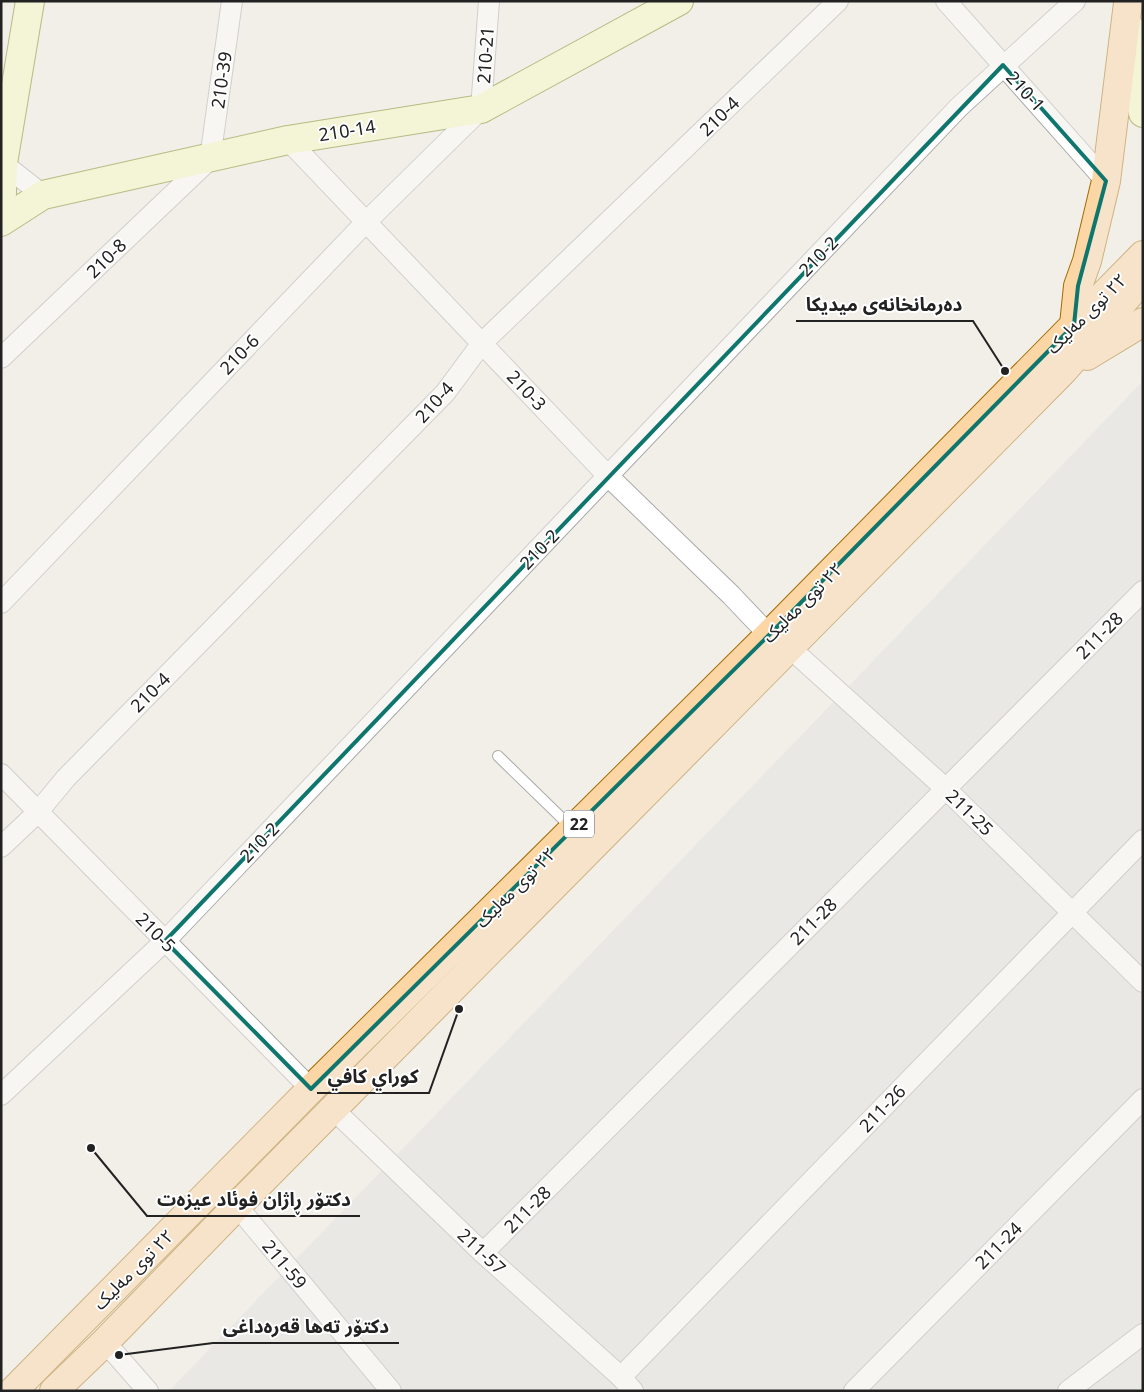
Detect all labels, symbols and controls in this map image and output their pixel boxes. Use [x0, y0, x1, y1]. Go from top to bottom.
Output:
street label: 210-21 [471, 26, 499, 84]
street label: 210-39 [205, 50, 237, 110]
street label: 210-1 [1001, 66, 1051, 116]
street label: 210-4 [694, 91, 744, 141]
street label: 210-14 [317, 114, 377, 146]
street label: 210-2 [793, 231, 843, 281]
street label: 210-8 [81, 233, 131, 283]
street label: ٢٢ توی مەلیک [1041, 268, 1131, 358]
callout: دەرمانخانەی میدیکا [796, 287, 973, 321]
text: دەرمانخانەی میدیکا [806, 291, 963, 317]
street label: 210-6 [214, 329, 264, 379]
street label: 210-3 [502, 365, 552, 415]
street label: 210-4 [409, 377, 459, 427]
street label: 210-2 [514, 524, 564, 574]
street label: ٢٢ توی مەلیک [757, 557, 847, 647]
street label: 211-28 [1070, 606, 1128, 664]
street label: 210-4 [125, 667, 175, 717]
street label: 211-25 [941, 783, 999, 841]
road number: 22 [564, 811, 594, 838]
street label: 210-2 [234, 817, 284, 867]
street label: ٢٢ توی مەلیک [470, 842, 560, 932]
street label: 211-28 [784, 892, 842, 950]
street label: 210-5 [131, 907, 181, 957]
callout: كوراي كافي [317, 1059, 429, 1093]
text: كوراي كافي [327, 1063, 419, 1091]
street label: 211-26 [853, 1079, 911, 1137]
street label: 211-28 [498, 1180, 556, 1238]
callout: دکتۆر ڕاژان فوئاد عیزەت [147, 1182, 360, 1216]
text: دکتۆر ڕاژان فوئاد عیزەت [157, 1186, 351, 1215]
street label: 211-24 [969, 1216, 1027, 1274]
street label: 211-57 [453, 1223, 511, 1279]
street label: ٢٢ توی مەلیک [88, 1224, 178, 1314]
street label: 211-59 [257, 1234, 313, 1294]
callout: دکتۆر تەها قەرەداغی [213, 1309, 399, 1343]
text: دکتۆر تەها قەرەداغی [223, 1313, 389, 1339]

